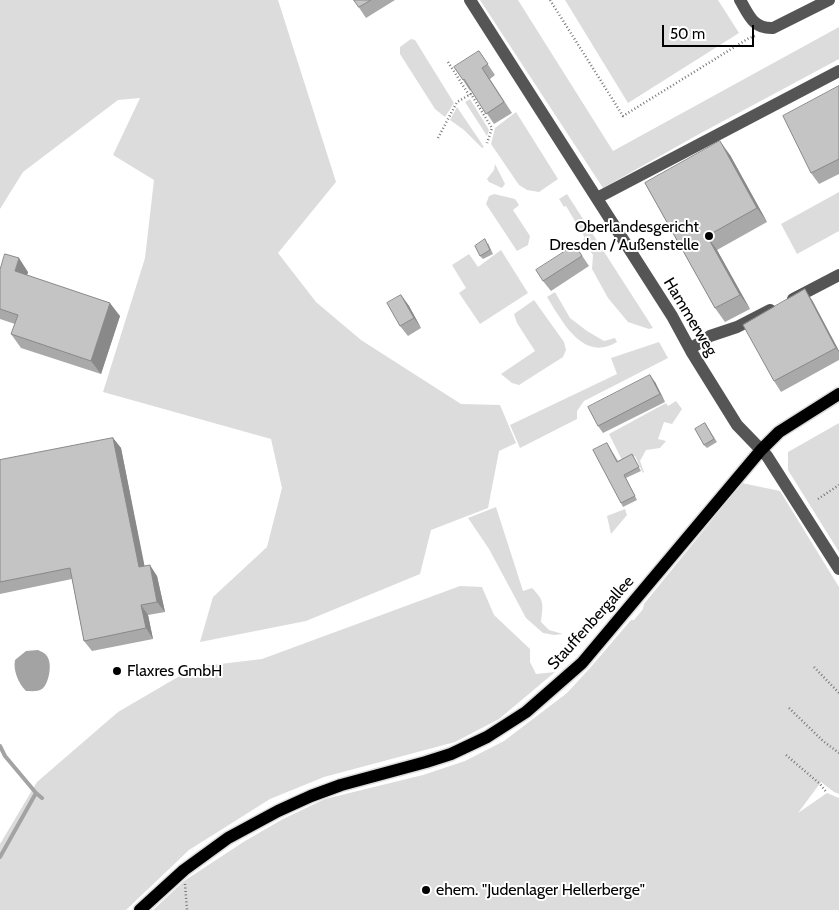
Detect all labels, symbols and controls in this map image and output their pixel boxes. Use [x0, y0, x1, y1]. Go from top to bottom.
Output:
scale bar [664, 15, 756, 47]
text: 50 m [670, 25, 705, 43]
place label: Oberlandesgericht Dresden / Außenstelle [549, 217, 699, 255]
marker: Oberlandesgericht Dresden / Außenstelle [703, 230, 715, 242]
street label: Hammerweg [659, 274, 721, 360]
street label: Stauffenbergallee [544, 572, 638, 674]
place label: Flaxres GmbH [127, 661, 222, 681]
marker: Flaxres GmbH [111, 665, 123, 677]
place label: ehem. "Judenlager Hellerberge" [436, 880, 645, 900]
marker: ehem. "Judenlager Hellerberge" [420, 884, 432, 896]

